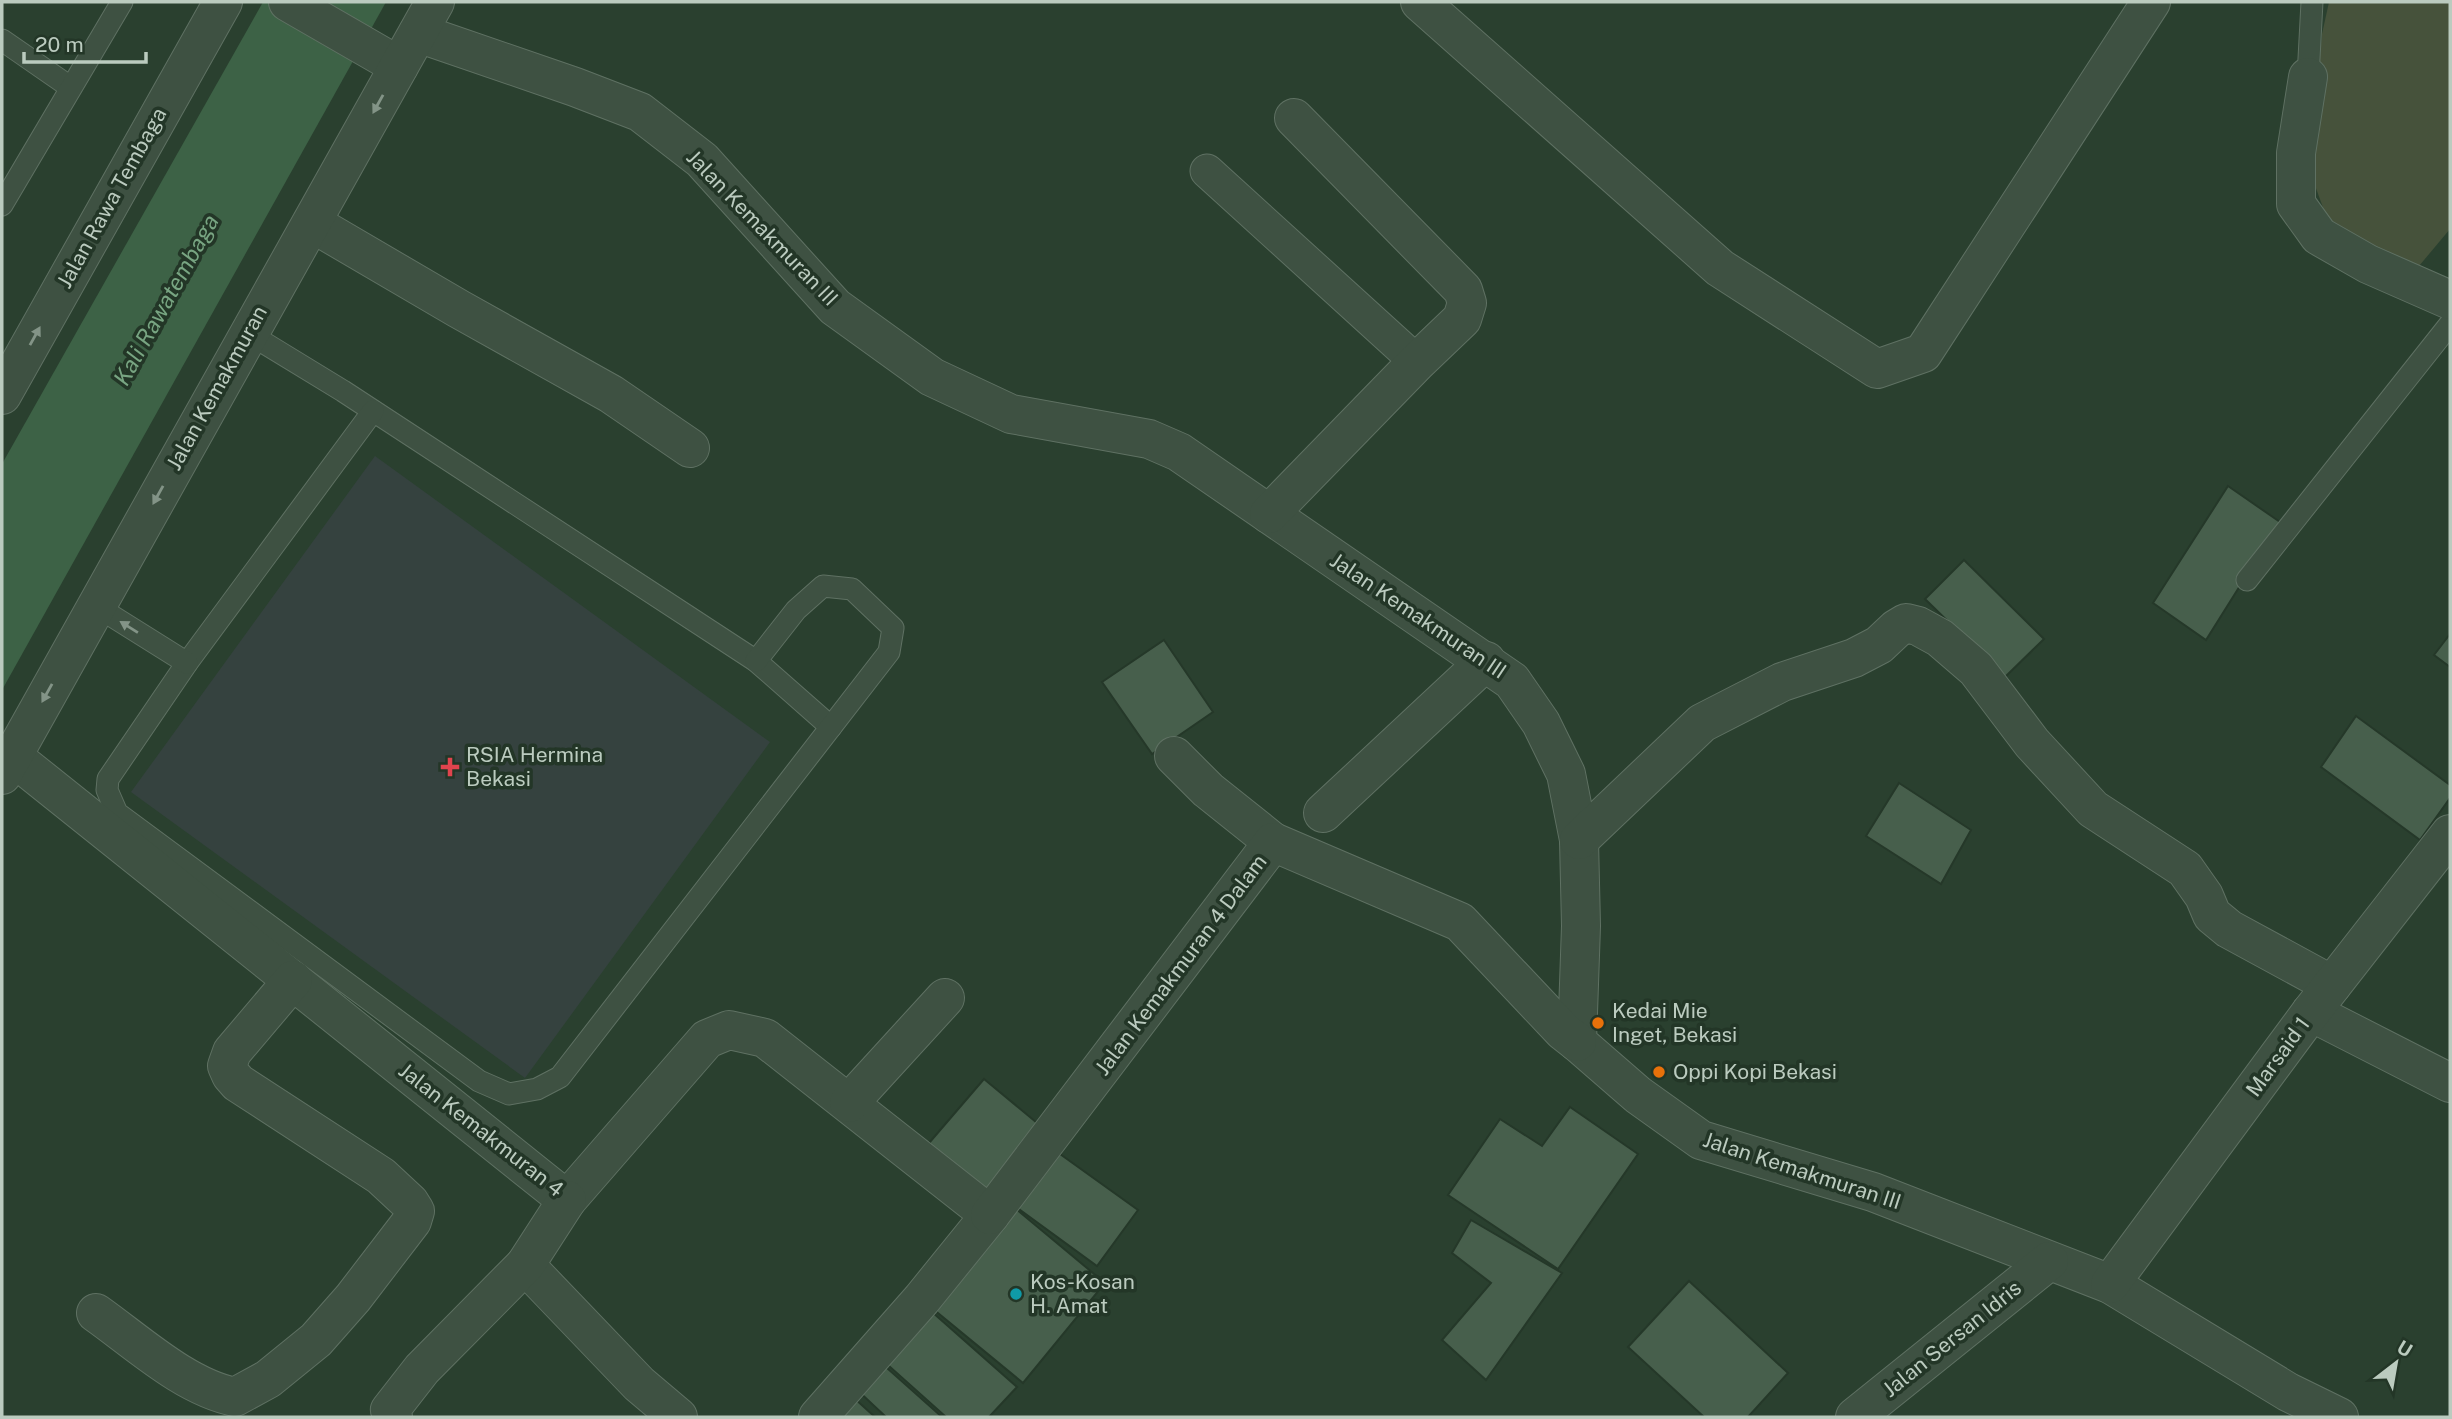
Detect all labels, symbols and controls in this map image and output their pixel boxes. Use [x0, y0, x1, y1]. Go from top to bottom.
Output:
scale bar [24, 21, 147, 65]
text: 20 m [35, 32, 84, 57]
one-way arrow [372, 95, 384, 114]
street label: Jalan Rawa Tembaga [52, 103, 172, 292]
street label: Jalan Kemakmuran III [681, 145, 843, 311]
water label: Kali Rawatembaga [107, 210, 224, 390]
street label: Jalan Kemakmuran [161, 301, 272, 474]
one-way arrow [29, 326, 41, 345]
one-way arrow [152, 485, 164, 504]
street label: Jalan Kemakmuran III [1325, 547, 1511, 684]
one-way arrow [119, 620, 139, 633]
one-way arrow [41, 684, 53, 703]
place label: RSIA Hermina Bekasi [466, 742, 603, 791]
marker: RSIA Hermina Bekasi [440, 757, 460, 777]
street label: Jalan Kemakmuran 4 Dalam [1089, 849, 1272, 1080]
place label: Kedai Mie Inget, Bekasi [1612, 998, 1737, 1047]
street label: Marsaid 1 [2240, 1012, 2315, 1101]
marker: Kedai Mie Inget, Bekasi [1590, 1015, 1606, 1031]
street label: Jalan Kemakmuran 4 [394, 1057, 569, 1202]
place label: Oppi Kopi Bekasi [1673, 1059, 1837, 1084]
marker: Oppi Kopi Bekasi [1651, 1064, 1667, 1080]
street label: Jalan Kemakmuran III [1700, 1127, 1904, 1214]
place label: Kos-Kosan H. Amat [1030, 1269, 1135, 1318]
street label: Jalan Sersan Idris [1877, 1275, 2026, 1402]
marker: Kos-Kosan H. Amat [1008, 1286, 1024, 1302]
north arrow [2361, 1328, 2431, 1398]
text: U [2393, 1335, 2416, 1361]

